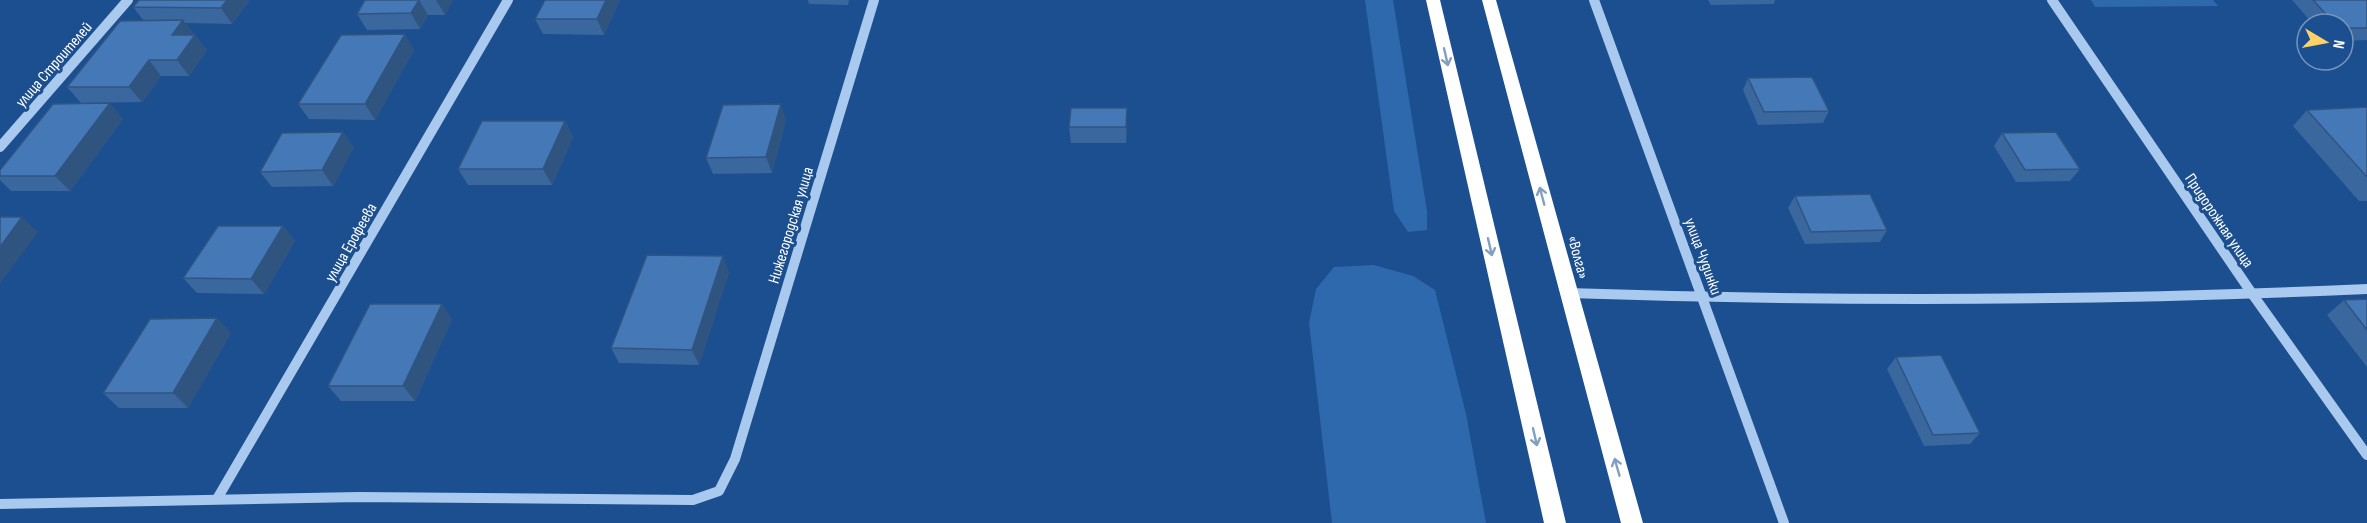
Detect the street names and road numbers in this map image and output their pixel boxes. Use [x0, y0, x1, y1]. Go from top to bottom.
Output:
street label: улица Строителей [12, 18, 96, 112]
street label: Нижегородская улица [765, 165, 818, 286]
street label: Придорожная улица [2180, 170, 2257, 272]
street label: улица Ерофеева [321, 200, 382, 286]
street label: улица Чудинки [1680, 216, 1725, 298]
street label: «Волга» [1563, 234, 1592, 281]

